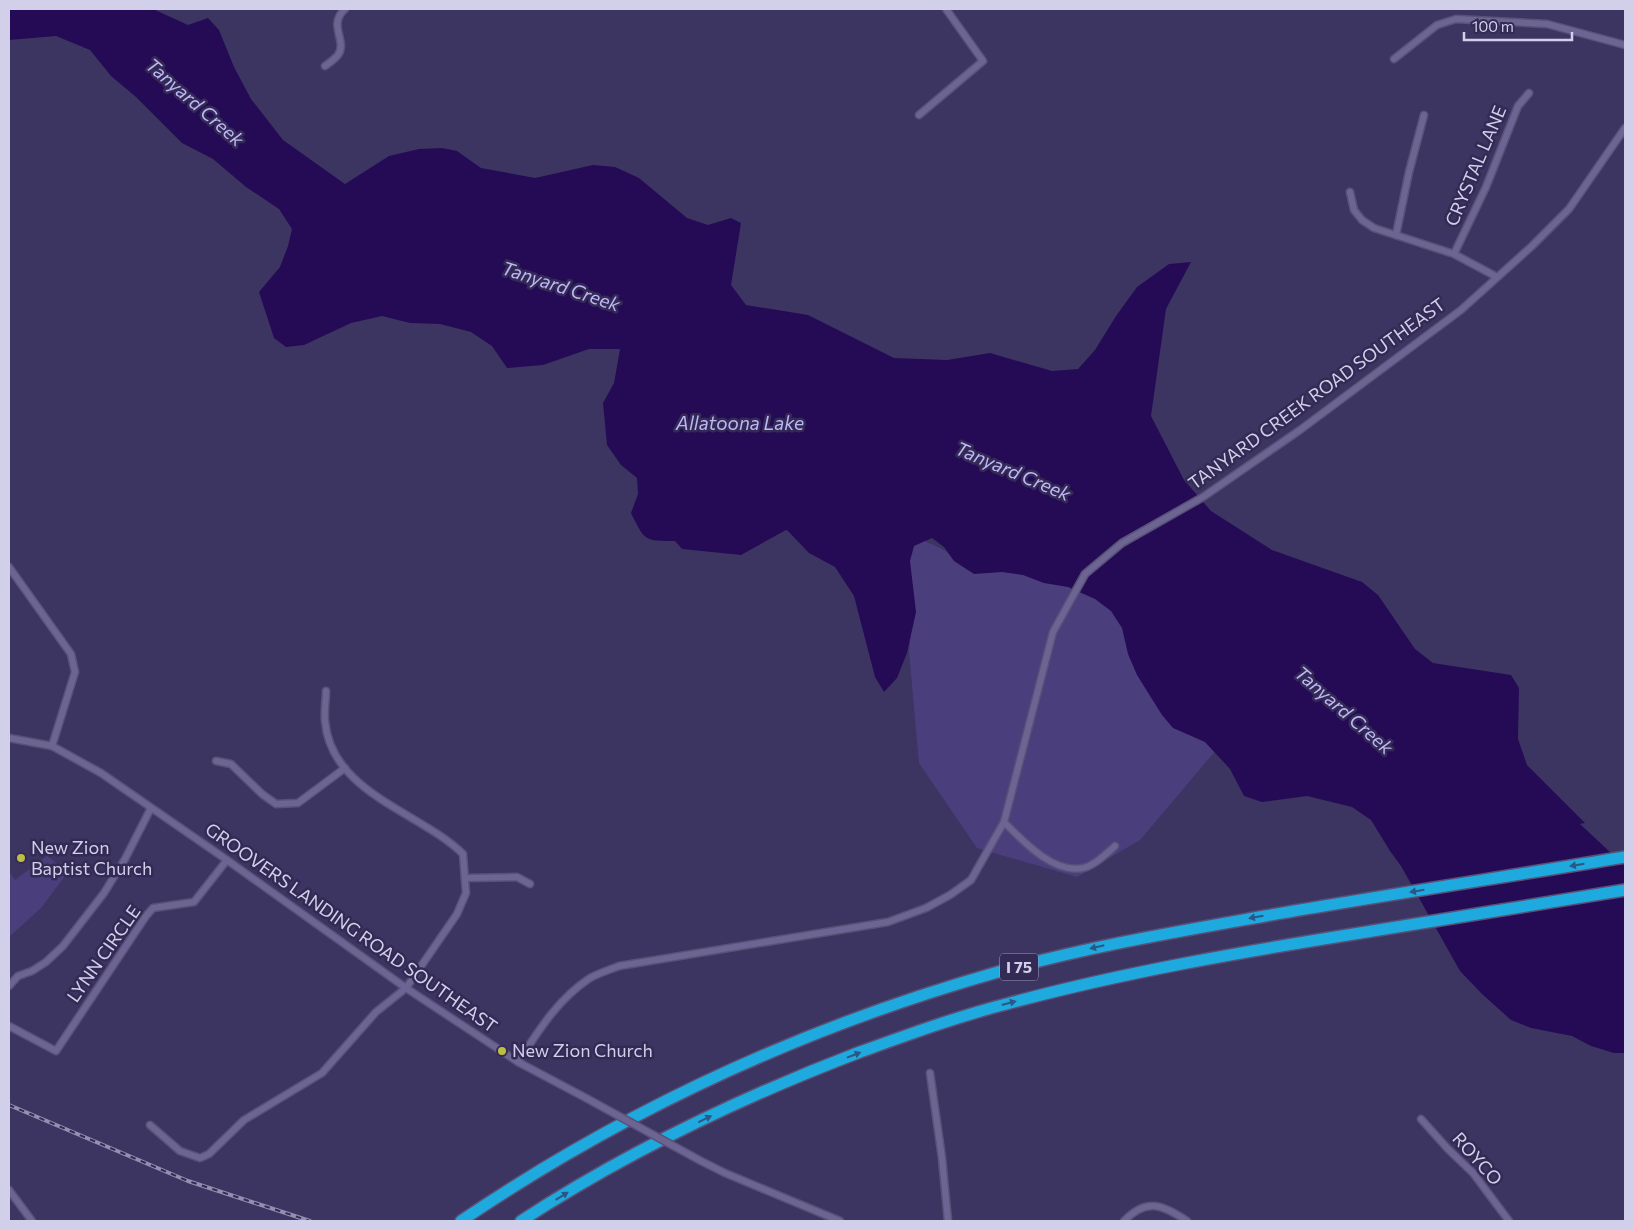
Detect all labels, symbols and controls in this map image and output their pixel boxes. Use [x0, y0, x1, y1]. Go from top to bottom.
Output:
scale bar [1464, 10, 1572, 42]
text: 100 m [1472, 17, 1514, 35]
water label: Tanyard Creek [141, 53, 250, 151]
street label: CRYSTAL LANE [1440, 102, 1510, 229]
water label: Tanyard Creek [499, 256, 624, 316]
street label: TANYARD CREEK ROAD SOUTHEAST [1184, 293, 1449, 494]
water label: Allatoona Lake [675, 411, 804, 434]
water label: Tanyard Creek [952, 436, 1075, 505]
water label: Tanyard Creek [1290, 661, 1399, 759]
street label: GROOVERS LANDING ROAD SOUTHEAST [201, 817, 502, 1037]
place label: New Zion Baptist Church [31, 836, 152, 879]
marker: New Zion Baptist Church [15, 852, 27, 864]
one-way arrow [1569, 861, 1585, 869]
one-way arrow [1408, 887, 1424, 895]
street label: LYNN CIRCLE [62, 901, 145, 1006]
one-way arrow [1248, 914, 1264, 922]
one-way arrow [1088, 944, 1104, 952]
road number: I 75 [1000, 954, 1038, 980]
one-way arrow [1001, 999, 1016, 1007]
place label: New Zion Church [512, 1039, 653, 1061]
marker: New Zion Church [496, 1045, 508, 1057]
one-way arrow [847, 1051, 862, 1058]
one-way arrow [698, 1114, 712, 1122]
street label: ROYCO [1448, 1127, 1507, 1189]
one-way arrow [556, 1191, 569, 1200]

